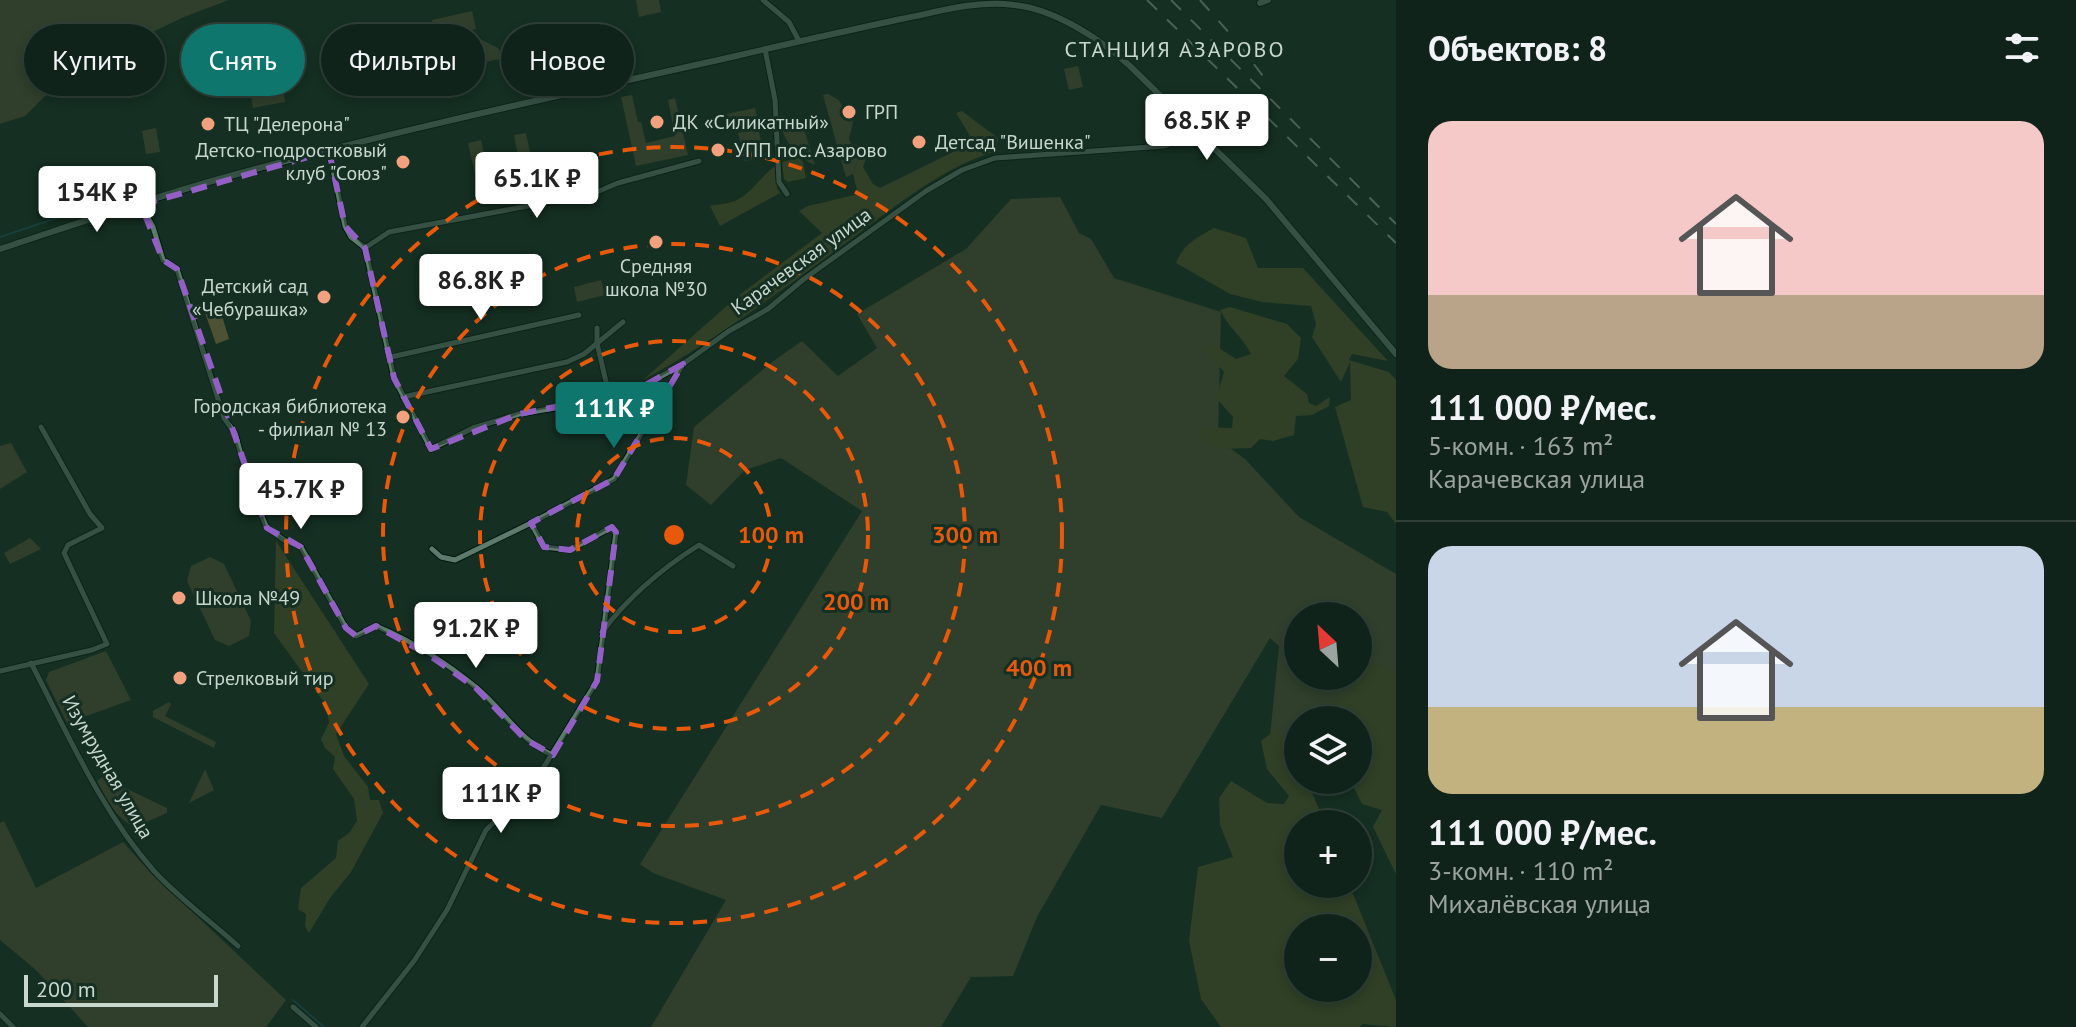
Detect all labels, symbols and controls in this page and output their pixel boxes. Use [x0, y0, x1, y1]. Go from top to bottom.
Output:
chip: Купить [24, 24, 165, 96]
chip: Снять [181, 24, 305, 96]
chip: Фильтры [321, 24, 485, 96]
chip: Новое [501, 24, 634, 96]
text: Объектов: 8 [1428, 26, 1607, 70]
icon: filters [2000, 26, 2044, 70]
district label: СТАНЦИЯ АЗАРОВО [1065, 35, 1285, 63]
pin: 68.5K ₽ [1133, 94, 1281, 162]
place label: ГРП [865, 99, 898, 125]
marker: ГРП [840, 103, 858, 121]
text: 68.5K ₽ [1163, 103, 1251, 136]
place label: ДК «Силикатный» [673, 109, 829, 135]
place label: ТЦ "Делерона" [224, 111, 350, 137]
marker: ДК «Силикатный» [648, 113, 666, 131]
marker: ТЦ "Делерона" [199, 115, 217, 133]
place label: Детсад "Вишенка" [935, 129, 1091, 155]
marker: Детсад "Вишенка" [910, 133, 928, 151]
place label: Детско-подростковый клуб "Союз" [196, 137, 387, 186]
place label: УПП пос. Азарово [734, 137, 887, 163]
marker: УПП пос. Азарово [709, 141, 727, 159]
pin: 65.1K ₽ [463, 152, 611, 220]
marker: Детско-подростковый клуб "Союз" [394, 153, 412, 171]
text: 65.1K ₽ [493, 161, 581, 194]
pin: 154K ₽ [32, 166, 162, 234]
icon: home [1664, 173, 1808, 317]
text: 154K ₽ [57, 175, 137, 208]
street label: Карачевская улица [726, 201, 876, 321]
marker: Средняя школа №30 [647, 233, 665, 251]
place label: Средняя школа №30 [605, 253, 707, 302]
pin: 86.8K ₽ [407, 254, 555, 322]
text: 86.8K ₽ [437, 263, 525, 296]
place label: Детский сад «Чебурашка» [192, 273, 308, 322]
marker: Детский сад «Чебурашка» [315, 288, 333, 306]
pin: 111K ₽ [549, 382, 679, 450]
text: 111 000 ₽/мес. [1428, 385, 1657, 429]
text: 111K ₽ [574, 391, 654, 424]
place label: Городская библиотека - филиал № 13 [193, 393, 387, 442]
marker: Городская библиотека - филиал № 13 [394, 408, 412, 426]
text: 5-комн. · 163 m² [1428, 429, 1614, 462]
text: Карачевская улица [1428, 462, 1645, 495]
pin: 45.7K ₽ [227, 463, 375, 531]
text: 45.7K ₽ [257, 472, 345, 505]
text: 100 m [738, 519, 804, 550]
text: 300 m [932, 519, 998, 550]
centre of rings [660, 521, 688, 549]
place label: Школа №49 [195, 585, 300, 611]
text: 200 m [823, 586, 889, 617]
marker: Школа №49 [170, 589, 188, 607]
icon: home [1664, 598, 1808, 742]
pin: 91.2K ₽ [402, 602, 550, 670]
north arrow [1284, 602, 1372, 690]
map controls [1284, 602, 1372, 1002]
text: 91.2K ₽ [432, 611, 520, 644]
text: 400 m [1006, 652, 1072, 683]
place label: Стрелковый тир [196, 665, 333, 691]
marker: Стрелковый тир [171, 669, 189, 687]
street label: Изумрудная улица [56, 691, 160, 843]
button: layers [1284, 706, 1372, 794]
pin: 111K ₽ [436, 767, 566, 835]
text: 111K ₽ [461, 776, 541, 809]
button: + [1284, 810, 1372, 898]
text: 111 000 ₽/мес. [1428, 810, 1657, 854]
text: 3-комн. · 110 m² [1428, 854, 1614, 887]
text: Михалёвская улица [1428, 887, 1651, 920]
button: − [1284, 914, 1372, 1002]
scale bar [24, 971, 218, 1007]
text: 200 m [36, 975, 96, 1003]

